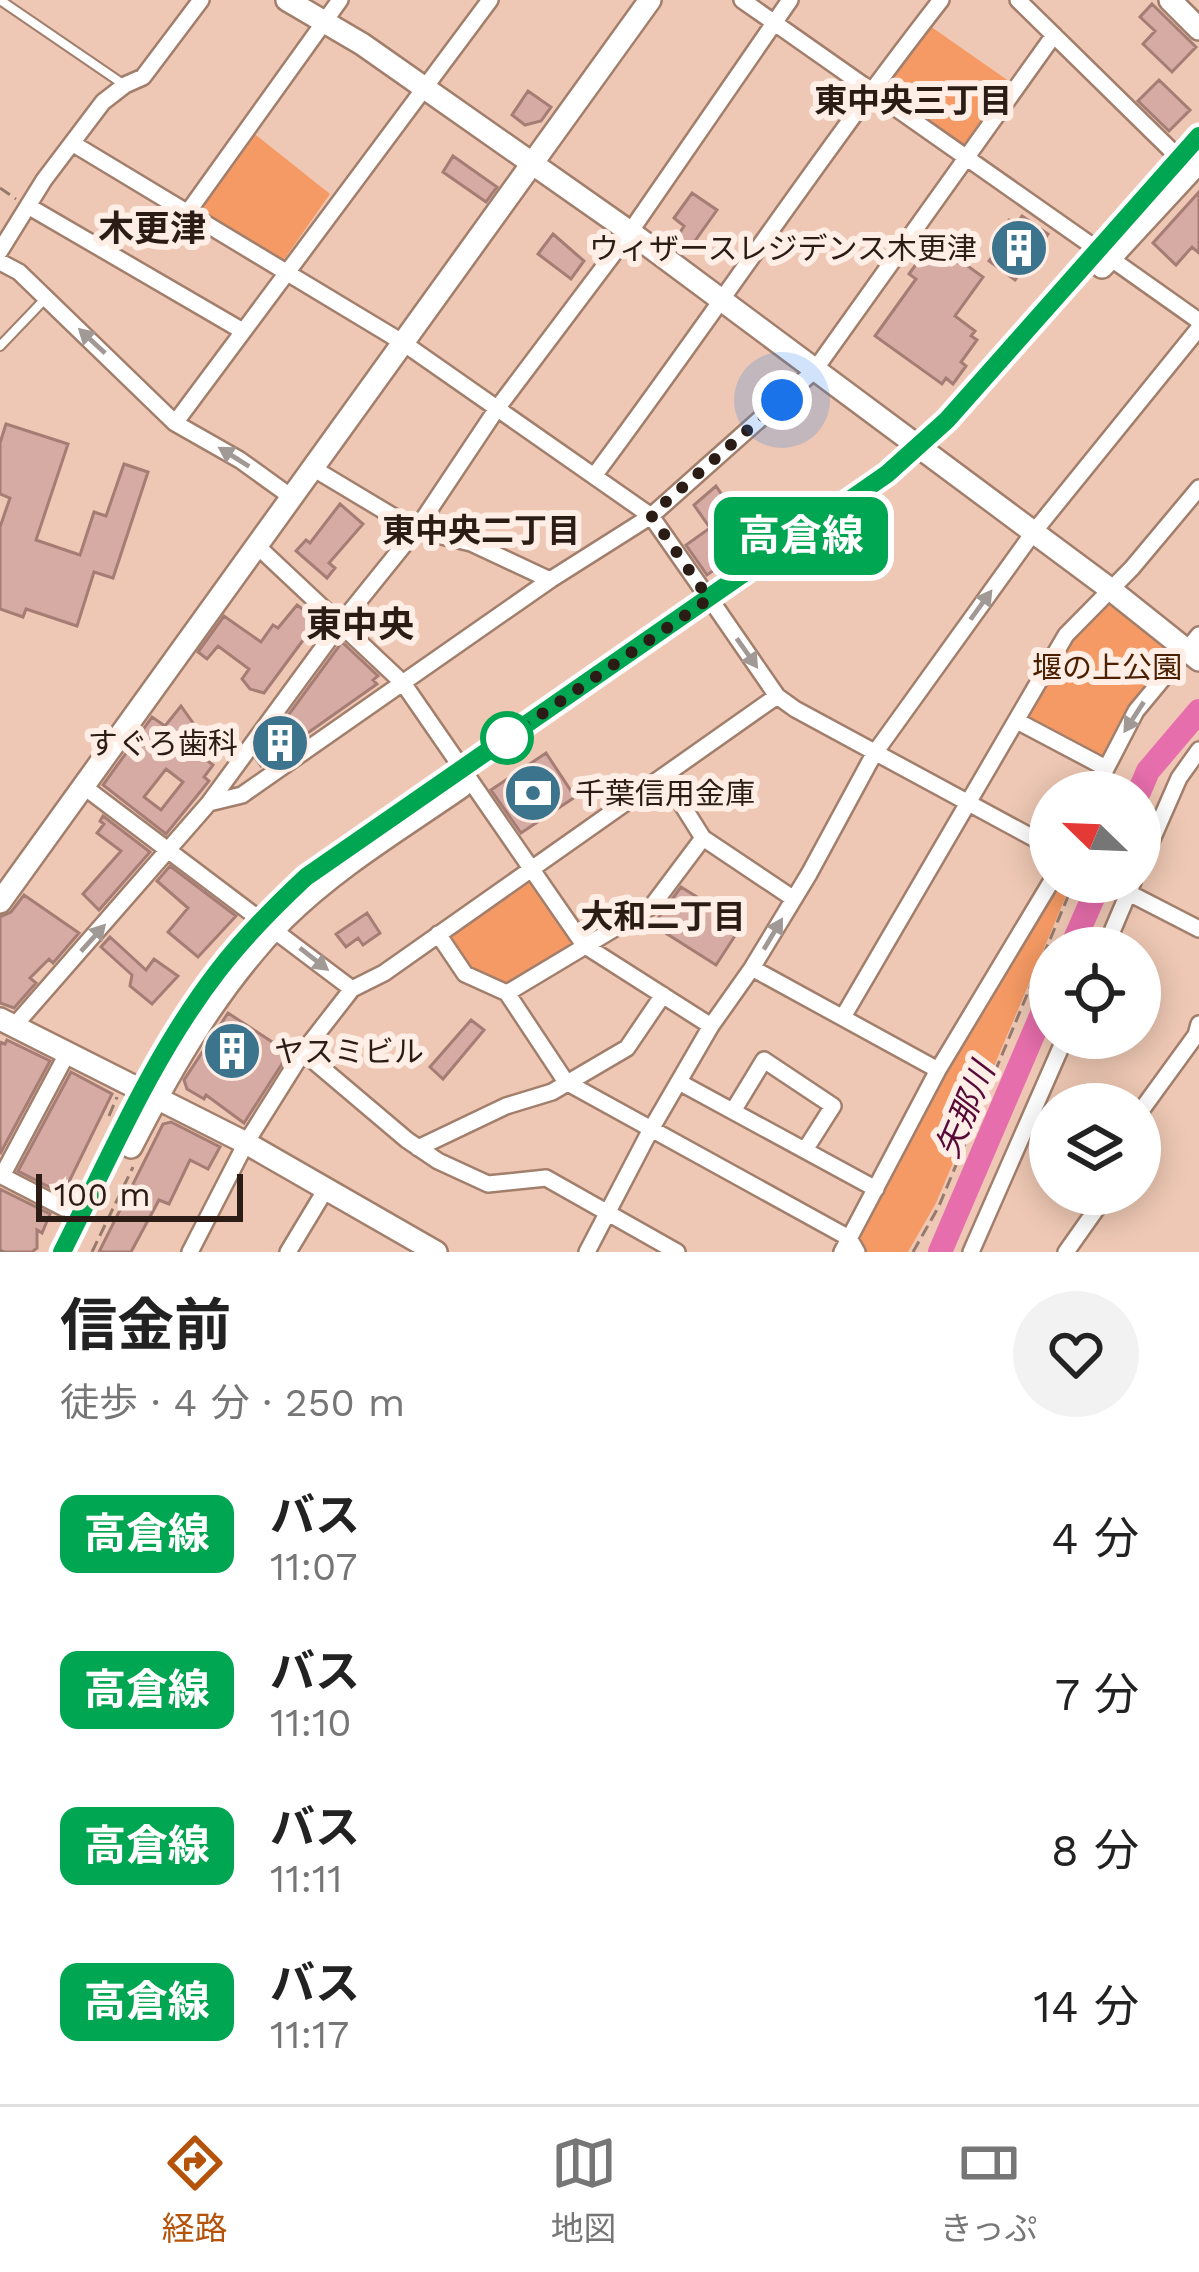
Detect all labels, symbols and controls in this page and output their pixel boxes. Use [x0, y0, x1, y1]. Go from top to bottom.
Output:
district label: 東中央三丁目 [814, 81, 1012, 120]
district label: 木更津 [98, 208, 206, 250]
building icon: ウィザースレジデンス木更津 [988, 217, 1050, 279]
place label: ウィザースレジデンス木更津 [589, 231, 977, 266]
one-way arrow [77, 328, 106, 355]
your location [752, 370, 812, 430]
one-way arrow [218, 447, 250, 469]
line badge: 高倉線 [732, 497, 870, 575]
district label: 東中央二丁目 [382, 511, 580, 550]
text: 高倉線 [738, 511, 864, 560]
one-way arrow [969, 589, 992, 621]
district label: 東中央 [306, 604, 414, 646]
one-way arrow [735, 636, 758, 669]
park label: 堰の上公園 [1032, 650, 1182, 685]
one-way arrow [1124, 700, 1146, 733]
building icon: すぐろ歯科 [249, 712, 311, 774]
unlabelled marker [482, 713, 532, 763]
place label: すぐろ歯科 [88, 726, 238, 761]
bank icon: 千葉信用金庫 [502, 762, 564, 824]
north arrow [1029, 771, 1161, 903]
map controls [1029, 771, 1161, 1215]
place label: 千葉信用金庫 [575, 776, 755, 811]
district label: 大和二丁目 [581, 897, 746, 936]
one-way arrow [762, 917, 783, 951]
one-way arrow [79, 923, 106, 952]
button: locate [1029, 927, 1161, 1059]
one-way arrow [298, 946, 329, 971]
building icon: ヤスミビル [201, 1020, 263, 1082]
place label: ヤスミビル [274, 1034, 424, 1069]
water label: 矢那川 [928, 1054, 1003, 1163]
button: layers [1029, 1083, 1161, 1215]
scale bar [36, 1168, 243, 1221]
text: 100 m [54, 1175, 151, 1214]
button: heart [1013, 1291, 1139, 1417]
text: 信金前 [60, 1292, 231, 1359]
text: 徒歩 · 4 分 · 250 m [60, 1380, 405, 1425]
text: バス [270, 1489, 360, 1542]
text: 高倉線 [84, 1509, 210, 1558]
text: 4 分 [1051, 1512, 1139, 1565]
text: 11:07 [270, 1544, 357, 1589]
text: バス [270, 1645, 360, 1698]
text: 高倉線 [84, 1665, 210, 1714]
text: 7 分 [1055, 1668, 1139, 1721]
text: 11:10 [270, 1700, 351, 1745]
text: バス [270, 1801, 360, 1854]
text: 高倉線 [84, 1821, 210, 1870]
text: 8 分 [1051, 1824, 1139, 1877]
text: 11:11 [270, 1856, 342, 1901]
text: バス [270, 1957, 360, 2010]
text: 高倉線 [84, 1977, 210, 2026]
text: 14 分 [1034, 1980, 1139, 2033]
text: 11:17 [270, 2012, 349, 2057]
tab: 経路 [162, 2130, 228, 2250]
tab: 地図 [551, 2130, 617, 2250]
tab: きっぷ [940, 2130, 1037, 2250]

